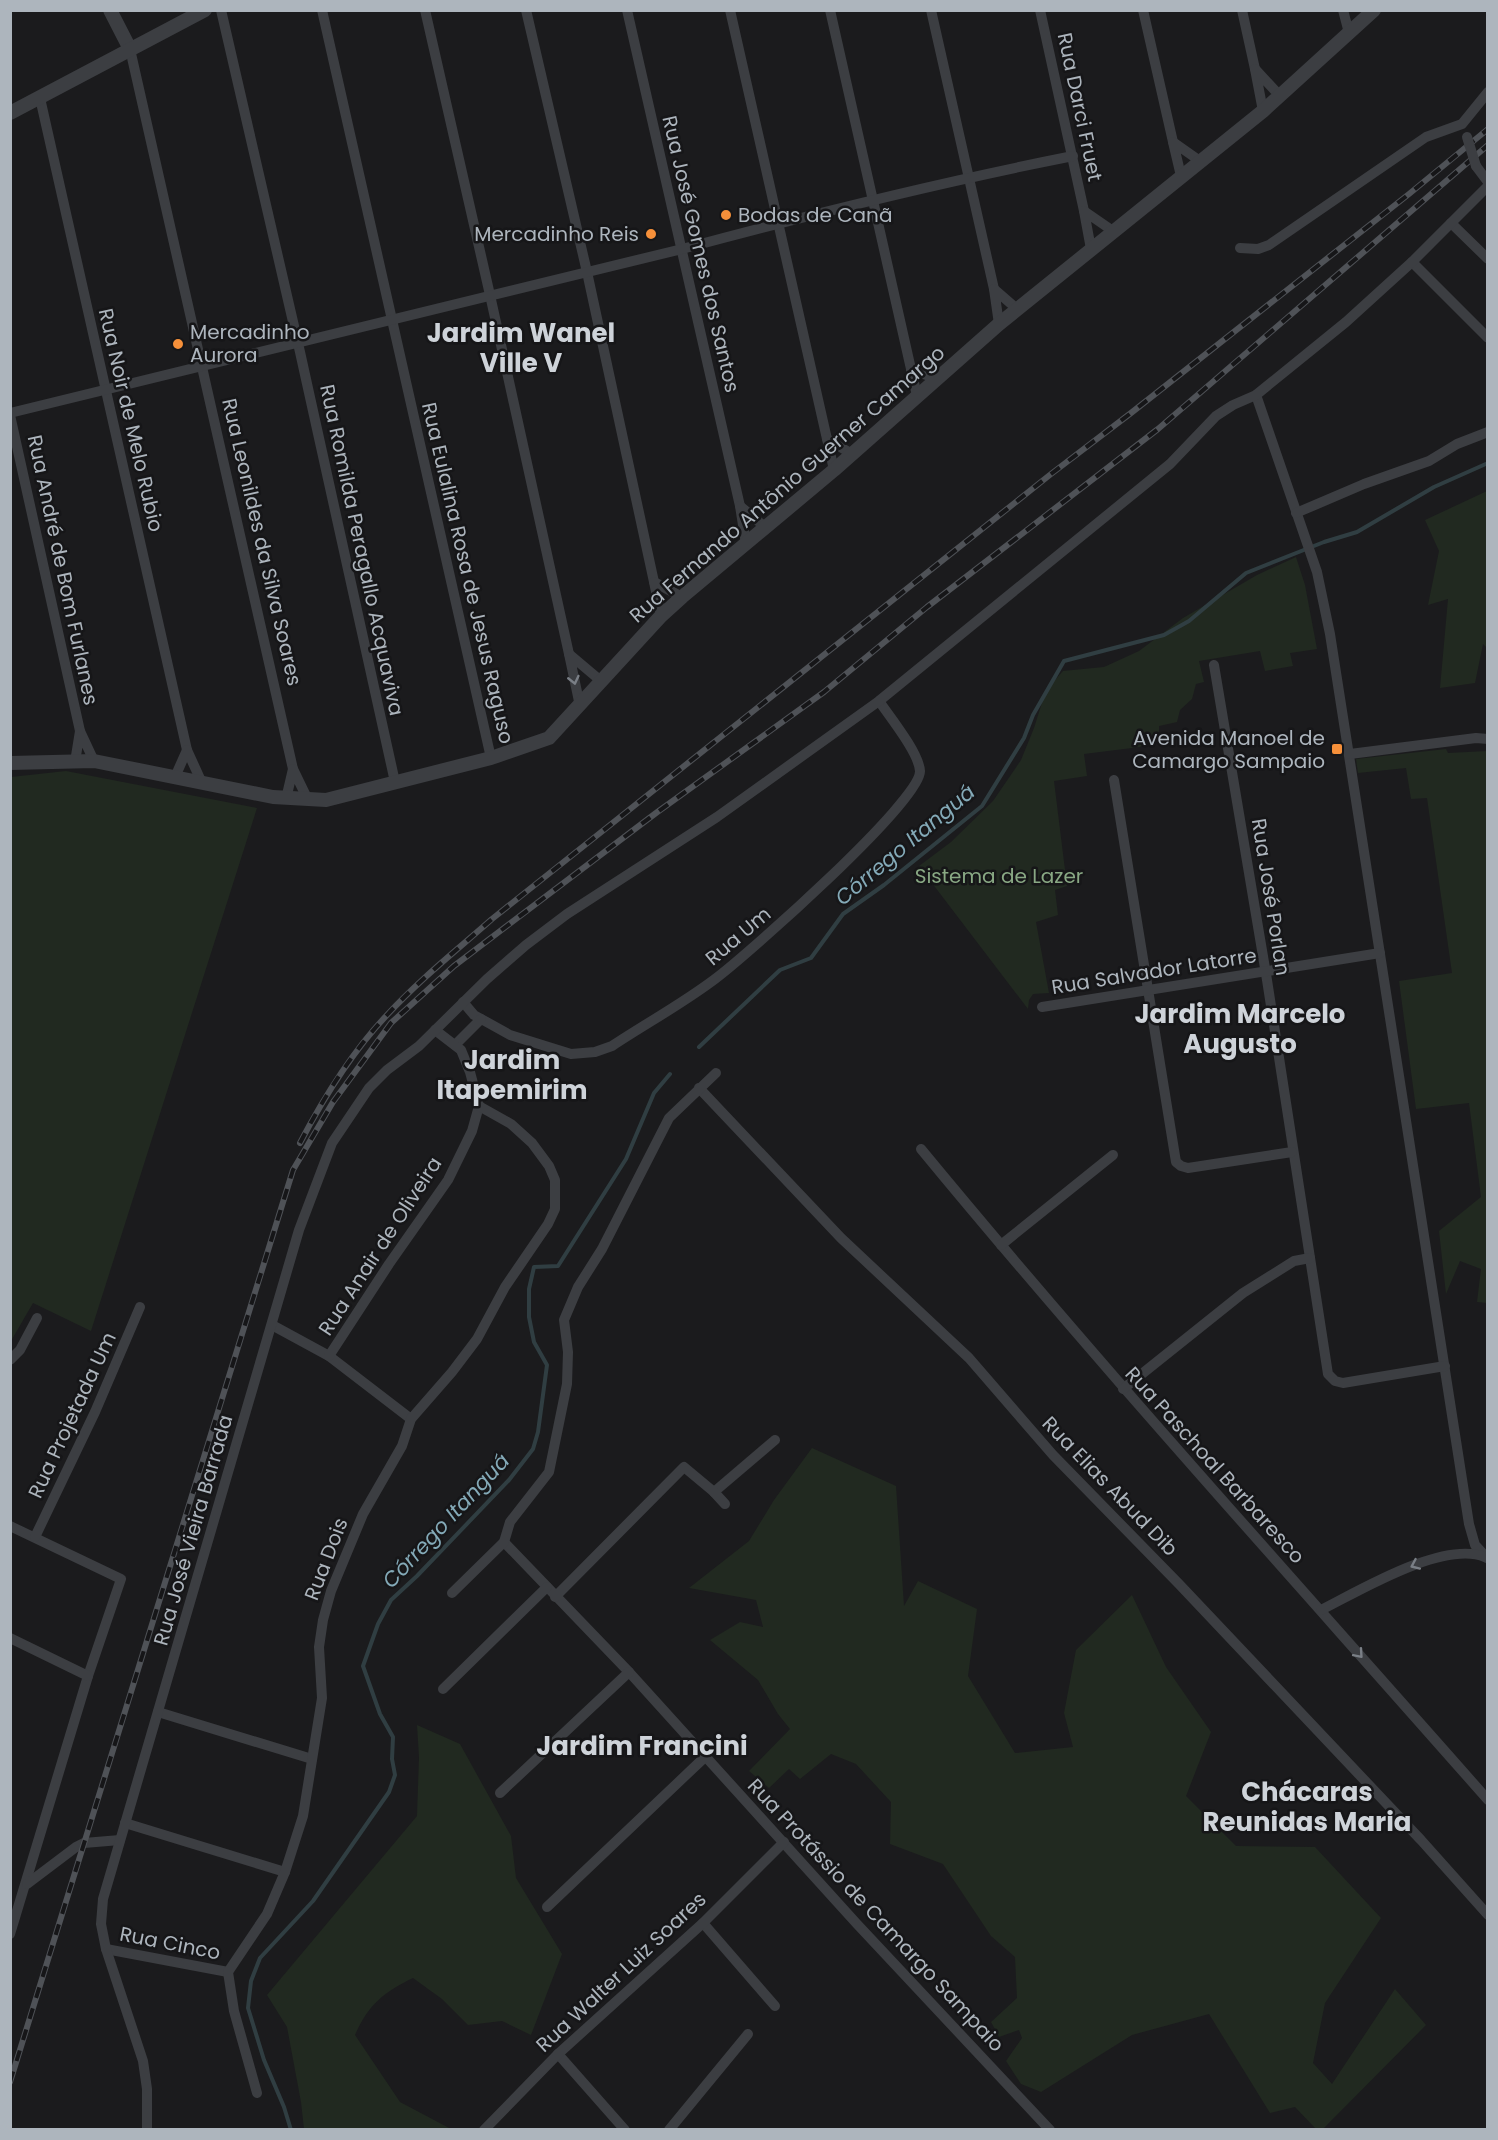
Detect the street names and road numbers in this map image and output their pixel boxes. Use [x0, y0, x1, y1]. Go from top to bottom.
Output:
street label: Rua Darci Fruet [1051, 30, 1109, 184]
street label: Rua José Gomes dos Santos [656, 113, 746, 395]
street label: Rua Noir de Melo Rubio [92, 306, 170, 534]
street label: Rua Fernando Antônio Guerner Camargo [623, 339, 951, 629]
street label: Rua Romilda Peragallo Acquaviva [313, 382, 411, 718]
street label: Rua Leonildes da Silva Soares [215, 395, 309, 689]
street label: Rua Eulalina Rosa de Jesus Raguso [415, 400, 521, 746]
street label: Rua André de Bom Furlanes [21, 432, 105, 708]
street label: Rua José Porlan [1245, 817, 1297, 977]
street label: Rua Um [699, 900, 777, 972]
street label: Rua Salvador Latorre [1049, 941, 1259, 1001]
street label: Rua Anair de Oliveira [312, 1151, 448, 1341]
street label: Rua Projetada Um [21, 1327, 123, 1503]
street label: Rua Paschoal Barbaresco [1119, 1360, 1311, 1570]
street label: Rua Elias Abud Dib [1036, 1410, 1184, 1562]
street label: Rua José Vieira Barrada [147, 1411, 239, 1649]
street label: Rua Dois [297, 1514, 355, 1604]
street label: Rua Protássio de Camargo Sampaio [741, 1772, 1011, 2058]
street label: Rua Walter Luiz Soares [530, 1886, 712, 2058]
street label: Rua Cinco [117, 1920, 223, 1966]

